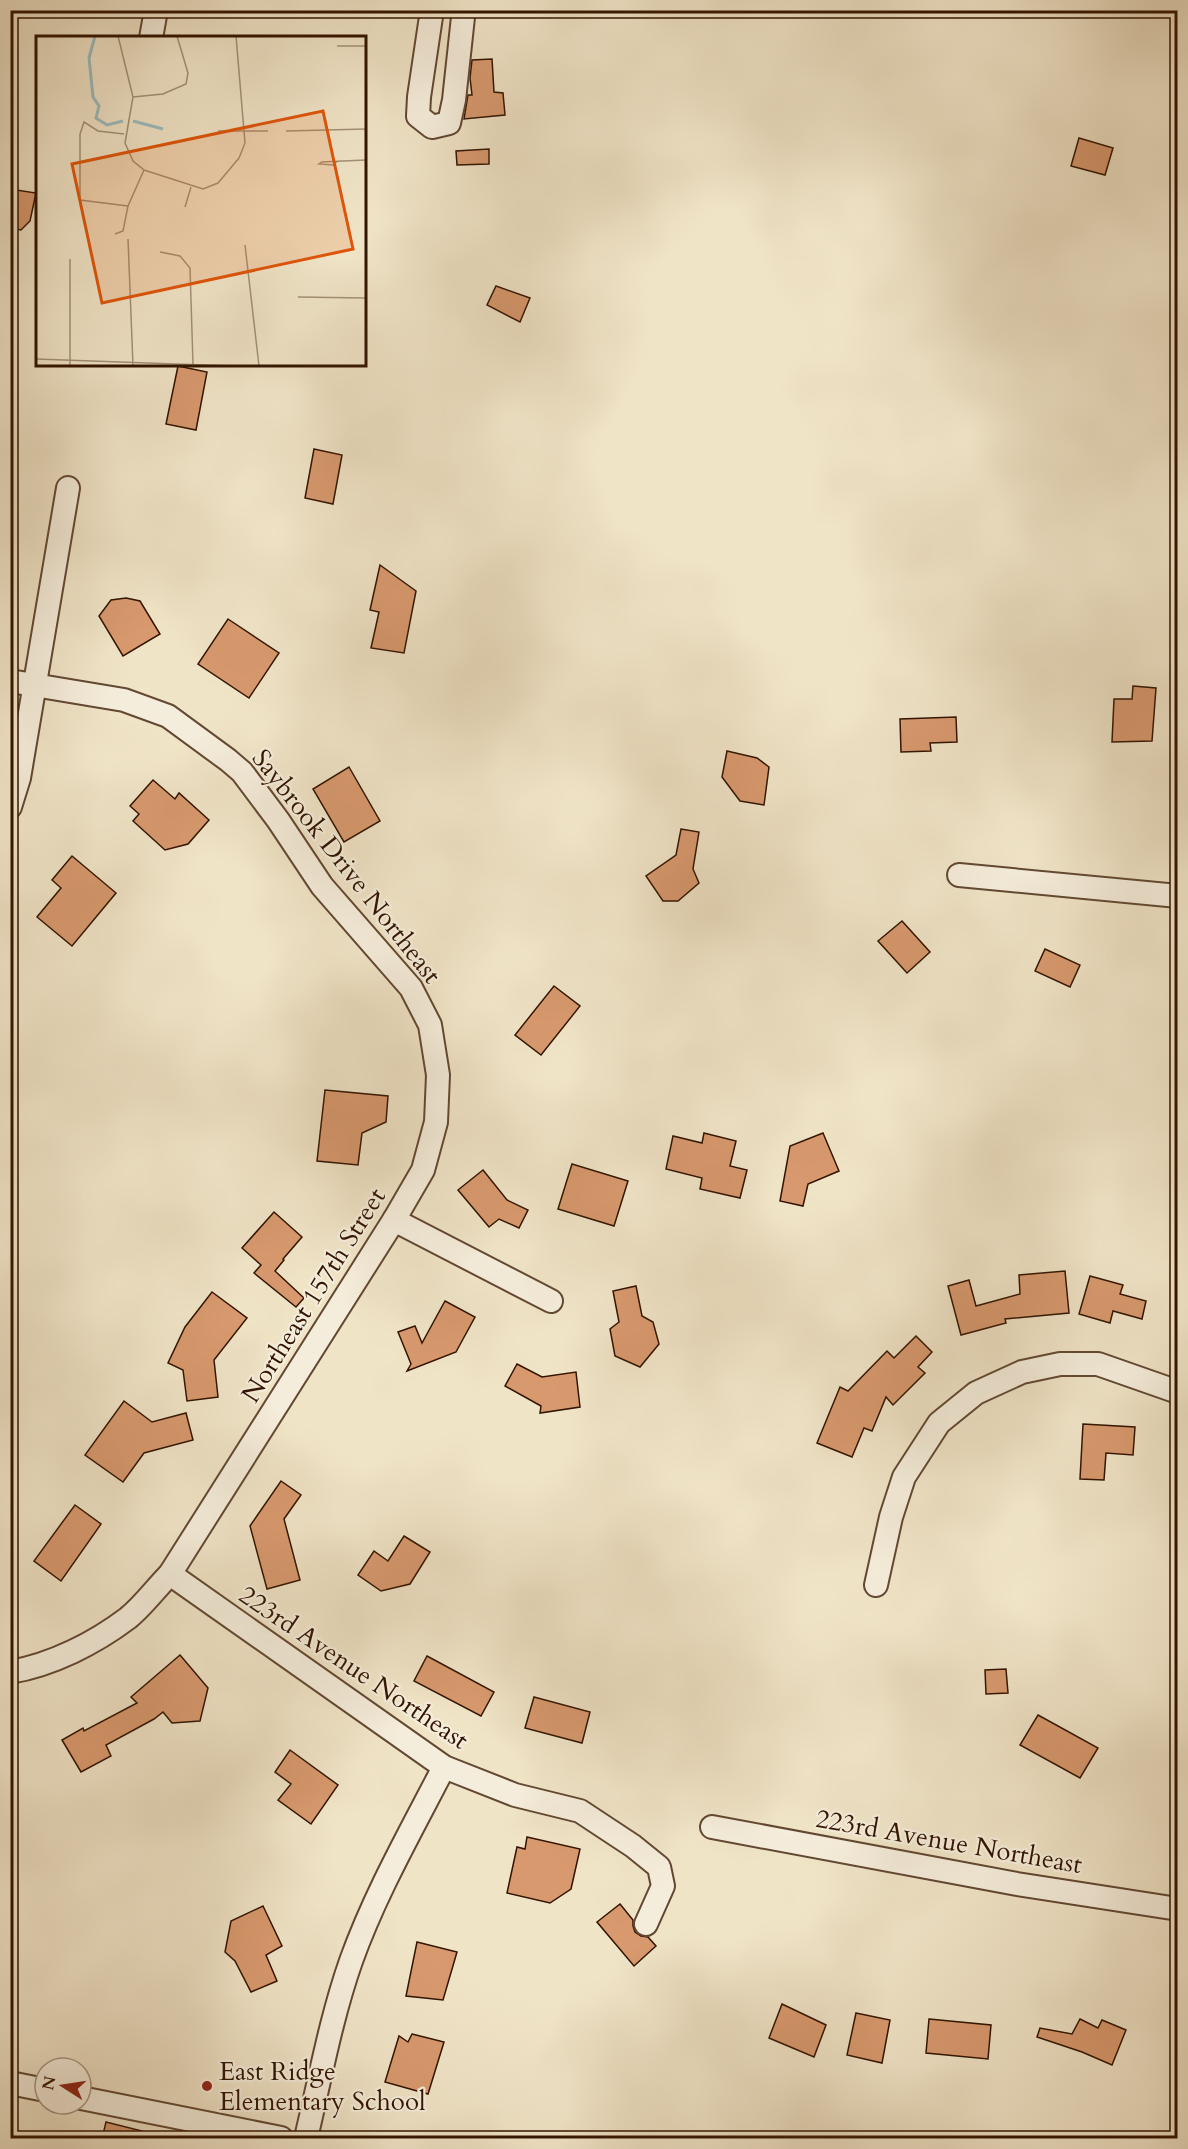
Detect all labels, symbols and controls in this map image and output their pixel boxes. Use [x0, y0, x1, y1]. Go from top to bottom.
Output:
inset map [36, 36, 366, 366]
street label: Saybrook Drive Northeast [244, 742, 449, 991]
street label: Northeast 157th Street [233, 1181, 394, 1409]
street label: 223rd Avenue Northeast [232, 1577, 475, 1757]
street label: 223rd Avenue Northeast [813, 1801, 1085, 1882]
place label: East Ridge Elementary School [219, 2054, 426, 2119]
north arrow [33, 2056, 93, 2116]
text: N [37, 2074, 62, 2092]
marker: East Ridge Elementary School [200, 2079, 214, 2093]

